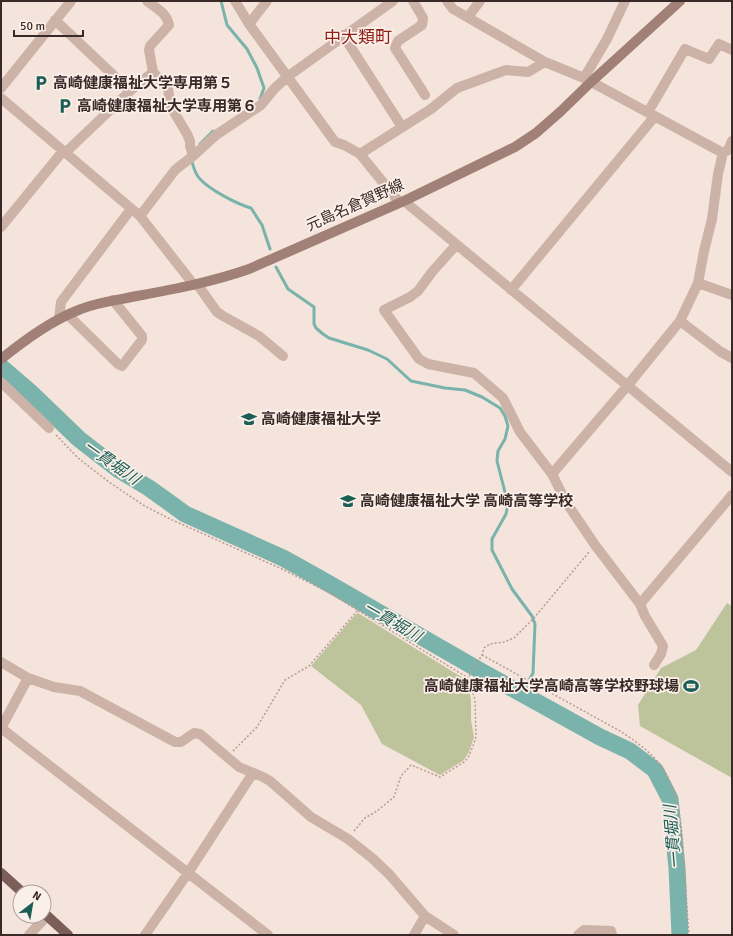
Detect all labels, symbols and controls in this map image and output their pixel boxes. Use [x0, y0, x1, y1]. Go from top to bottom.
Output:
scale bar [14, 12, 83, 38]
text: 50 m [20, 19, 45, 34]
district label: 中大類町 [324, 27, 392, 48]
parking icon: 高崎健康福祉大学専用第５ [32, 74, 50, 92]
place label: 高崎健康福祉大学専用第５ [53, 74, 233, 92]
parking icon: 高崎健康福祉大学専用第６ [56, 97, 74, 115]
place label: 高崎健康福祉大学専用第６ [77, 97, 257, 115]
street label: 元島名倉賀野線 [303, 175, 407, 235]
school or university icon: 高崎健康福祉大学 [240, 410, 258, 428]
place label: 高崎健康福祉大学 [261, 410, 381, 428]
water label: 一貫堀川 [79, 436, 145, 491]
school or university icon: 高崎健康福祉大学 高崎高等学校 [339, 492, 357, 510]
place label: 高崎健康福祉大学 高崎高等学校 [360, 492, 573, 510]
water label: 一貫堀川 [360, 597, 427, 648]
place label: 高崎健康福祉大学高崎高等学校野球場 [424, 677, 679, 695]
sports icon: 高崎健康福祉大学高崎高等学校野球場 [682, 677, 700, 695]
water label: 一貫堀川 [660, 802, 686, 870]
north arrow [12, 884, 52, 924]
text: N [30, 888, 44, 903]

